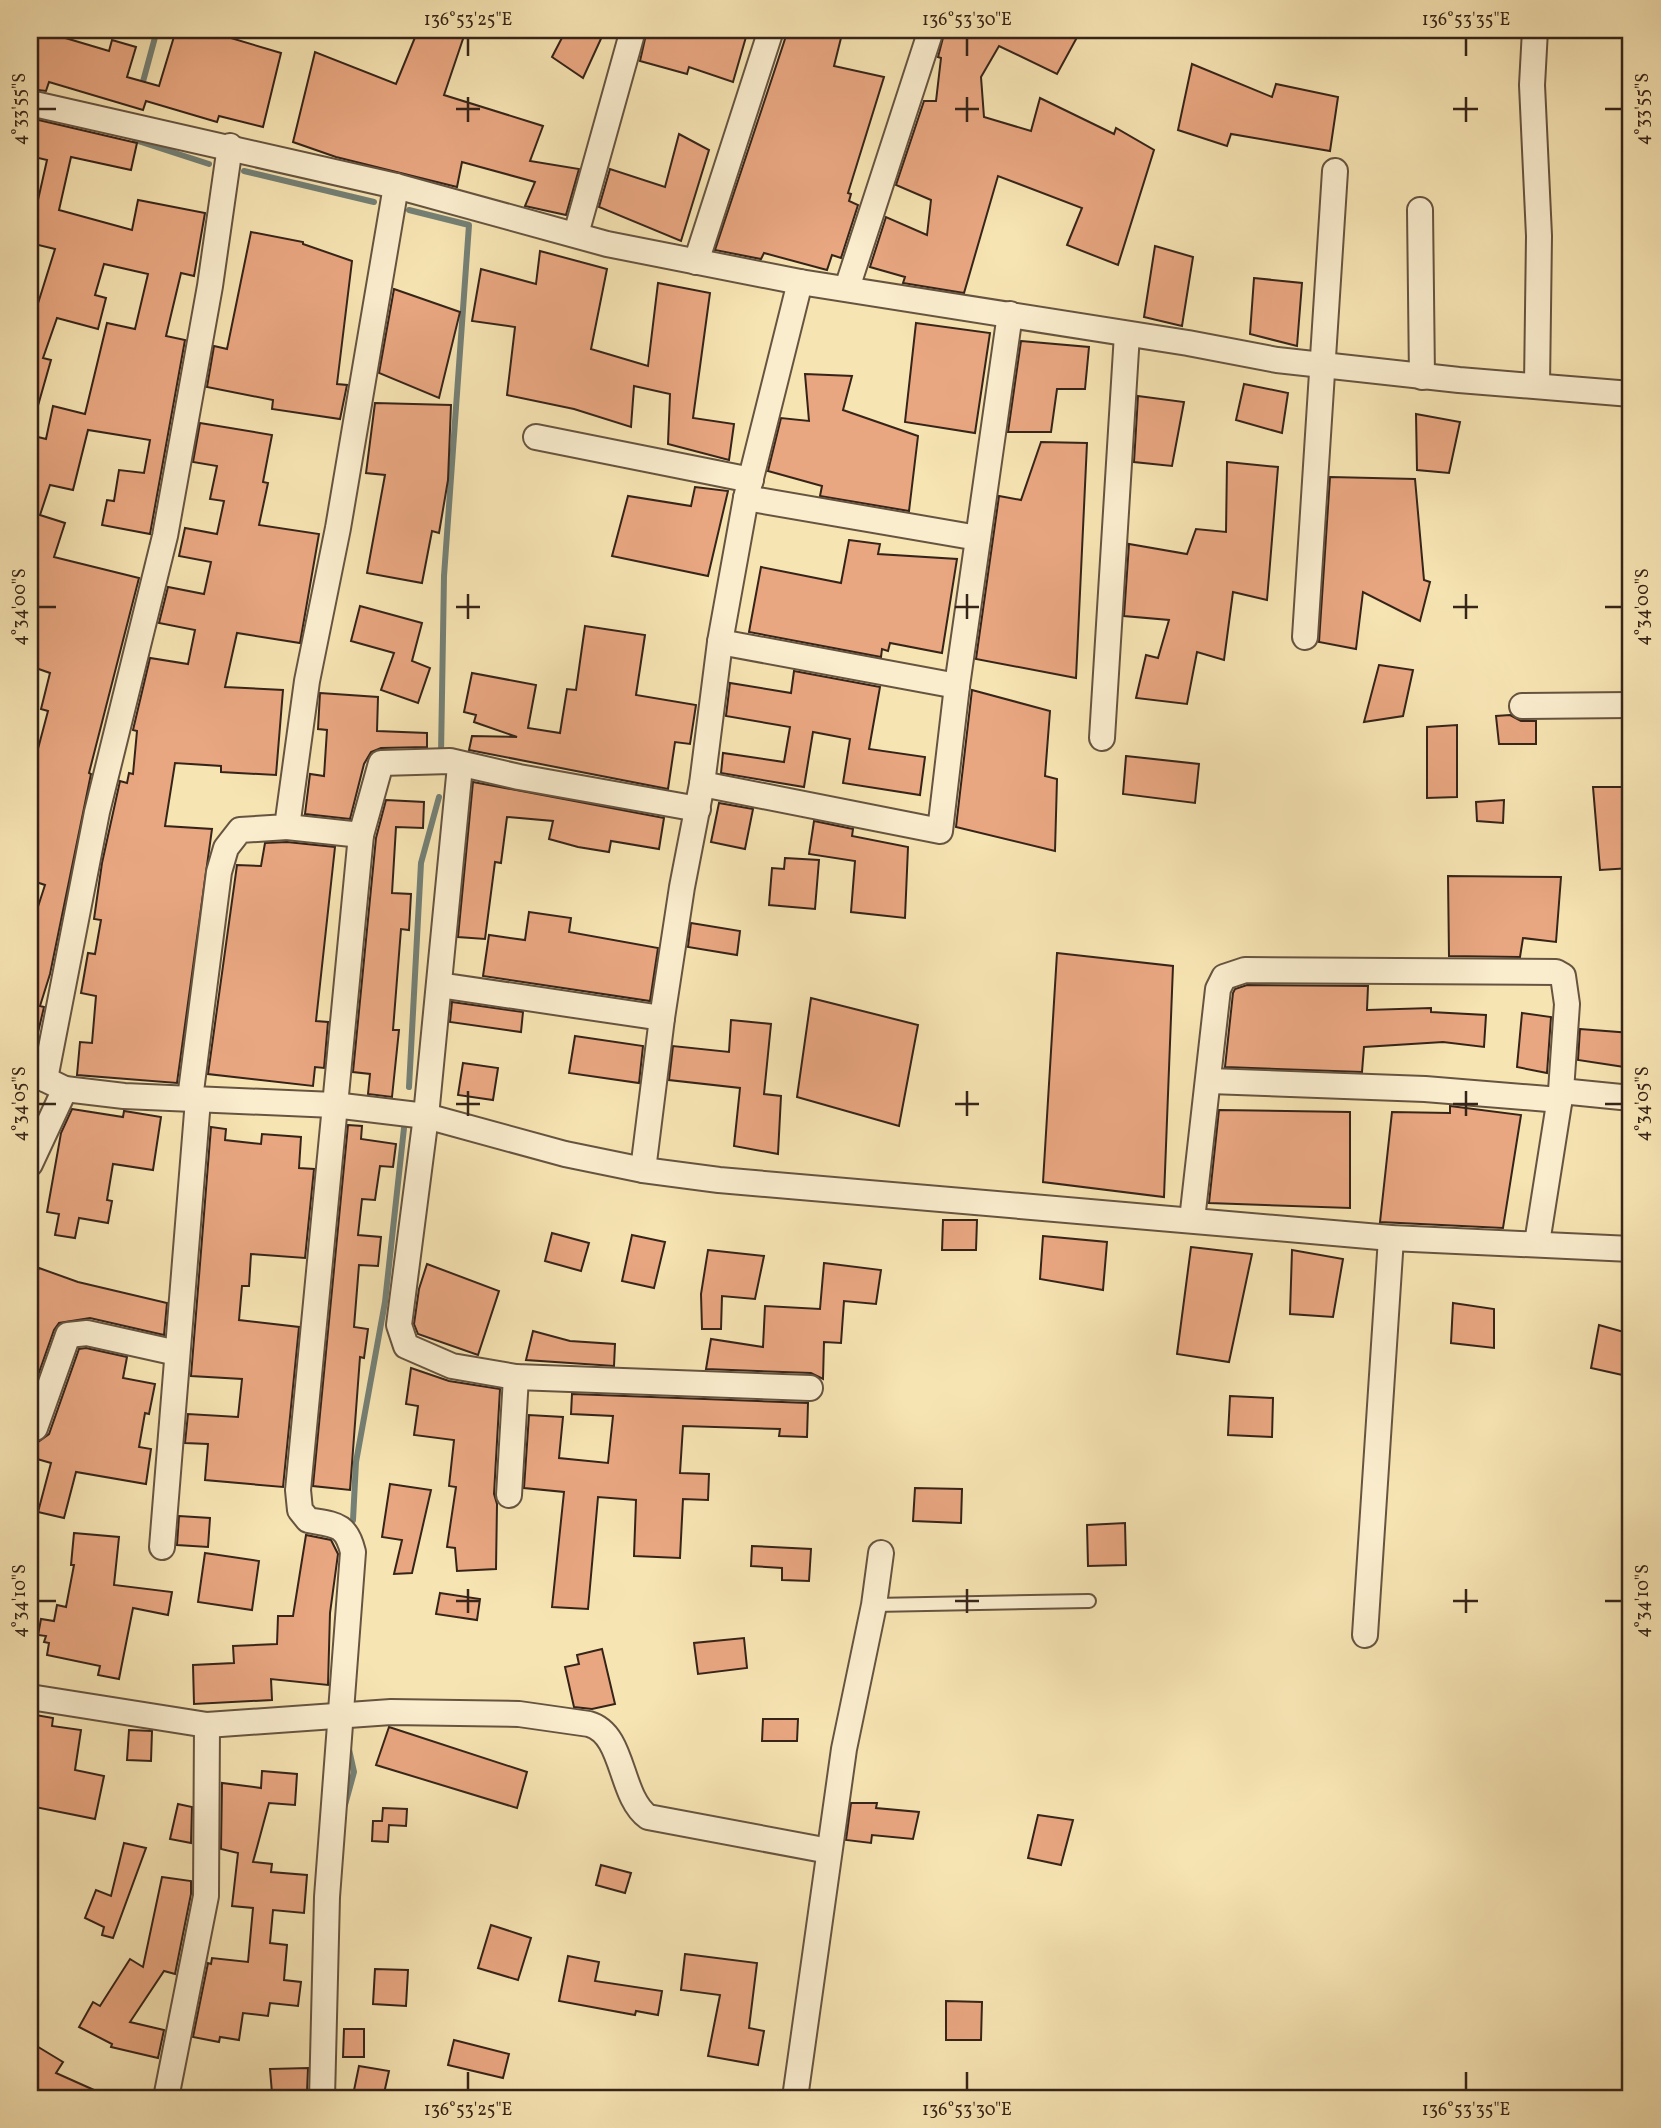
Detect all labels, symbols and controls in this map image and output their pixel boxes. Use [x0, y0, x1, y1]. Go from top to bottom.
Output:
text: 136°53'25"E [424, 8, 513, 33]
text: 136°53'30"E [922, 8, 1012, 33]
text: 136°53'35"E [1422, 8, 1510, 33]
text: 4°33'55"S [8, 73, 33, 145]
text: 4°33'55"S [1631, 73, 1656, 145]
text: 4°34'00"S [8, 568, 33, 646]
text: 4°34'00"S [1631, 568, 1656, 646]
text: 4°34'05"S [8, 1066, 33, 1142]
text: 4°34'05"S [1631, 1066, 1656, 1142]
text: 4°34'10"S [8, 1564, 33, 1638]
text: 4°34'10"S [1631, 1564, 1656, 1638]
text: 136°53'25"E [424, 2098, 513, 2123]
text: 136°53'30"E [922, 2098, 1012, 2123]
text: 136°53'35"E [1422, 2098, 1510, 2123]

